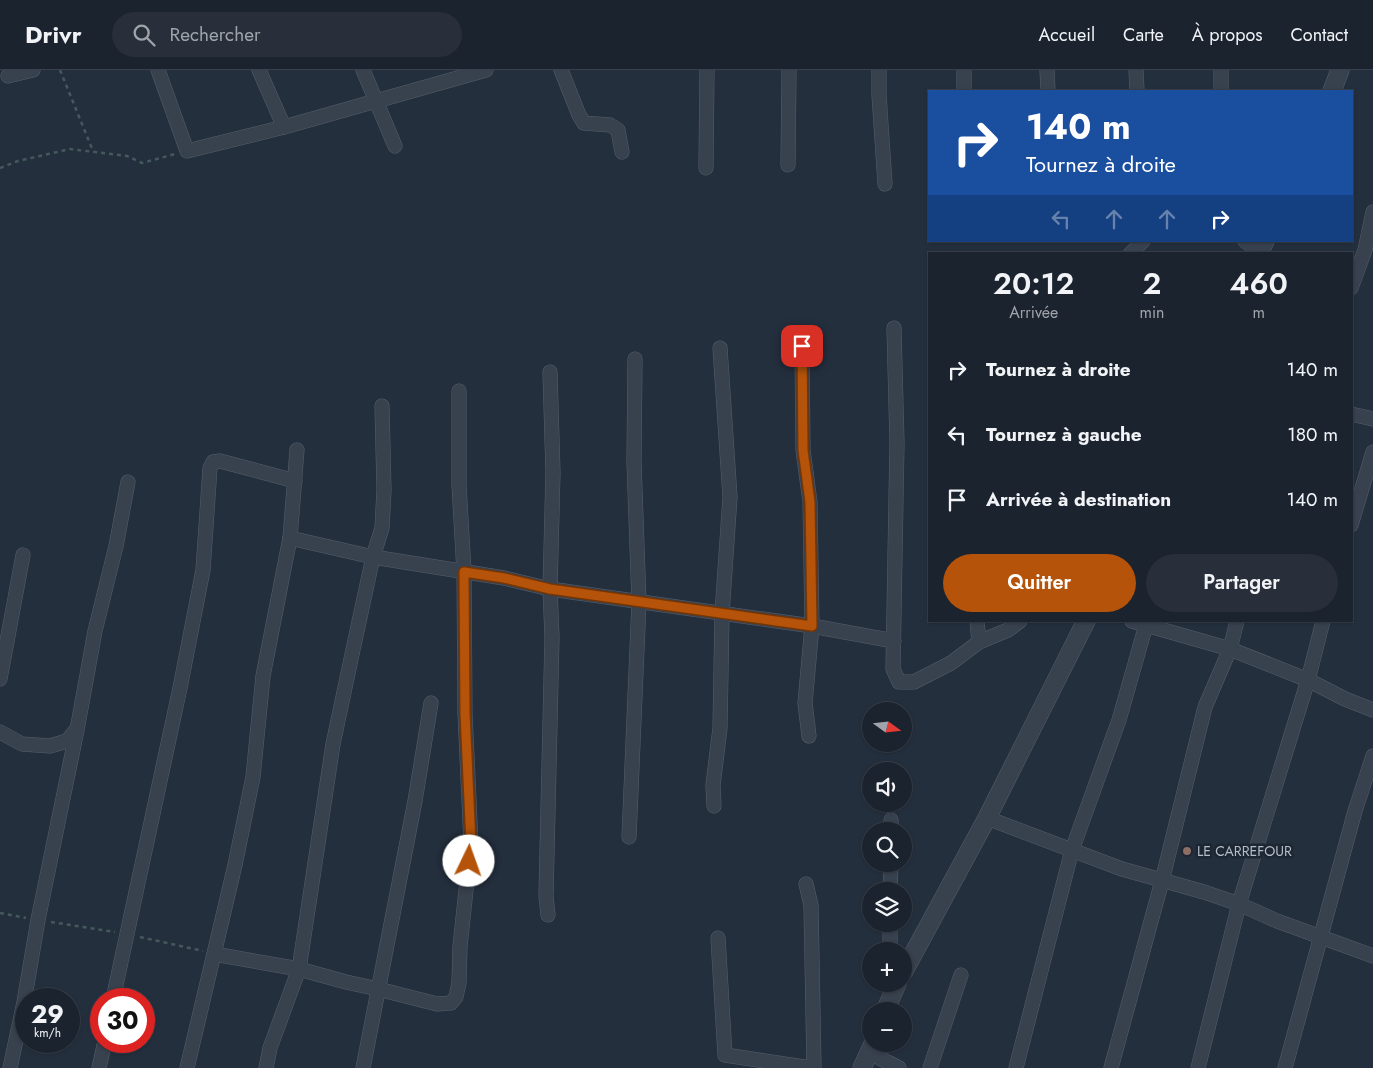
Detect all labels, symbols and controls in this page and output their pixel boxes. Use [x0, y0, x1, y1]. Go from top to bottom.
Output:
search box [112, 12, 462, 57]
text: Drivr [25, 17, 82, 52]
icon: search [130, 21, 158, 49]
text: Rechercher [170, 21, 260, 48]
text: Accueil [1038, 22, 1095, 48]
text: Carte [1123, 22, 1164, 48]
text: À propos [1192, 22, 1262, 48]
text: Contact [1290, 22, 1348, 48]
text: 140 m [1026, 102, 1131, 152]
icon: right [943, 110, 1008, 175]
text: Tournez à droite [1026, 148, 1176, 180]
icon: left [1047, 205, 1075, 233]
icon: ahead [1100, 205, 1128, 233]
icon: ahead [1153, 205, 1181, 233]
icon: right [1206, 205, 1234, 233]
text: 20:12 [993, 262, 1074, 305]
text: 2 [1142, 262, 1161, 305]
text: 460 [1230, 262, 1288, 305]
text: Arrivée [1009, 301, 1058, 324]
text: min [1139, 301, 1164, 324]
text: m [1252, 301, 1265, 324]
pin [781, 325, 823, 367]
icon: arrive [788, 332, 816, 360]
icon: right [943, 356, 971, 384]
text: Tournez à droite [986, 356, 1131, 383]
text: 140 m [1286, 356, 1338, 383]
icon: left [943, 421, 971, 449]
text: Tournez à gauche [986, 421, 1142, 448]
text: 180 m [1287, 421, 1338, 448]
icon: arrive [943, 486, 971, 514]
text: Arrivée à destination [986, 486, 1171, 513]
text: 140 m [1286, 486, 1338, 513]
button: Quitter [943, 554, 1136, 612]
button: Partager [1146, 554, 1338, 612]
north arrow [862, 702, 912, 752]
map controls [862, 702, 912, 1052]
button: sound [862, 762, 912, 812]
button: search [862, 822, 912, 872]
position arrow [442, 834, 494, 886]
place label: LE CARREFOUR [1197, 841, 1292, 861]
marker: LE CARREFOUR [1181, 845, 1193, 857]
button: layers [862, 882, 912, 932]
button: + [862, 942, 912, 992]
speed limit sign: 30 [90, 988, 155, 1053]
text: 29 [31, 996, 64, 1032]
button: − [862, 1002, 912, 1052]
text: km/h [34, 1024, 61, 1042]

